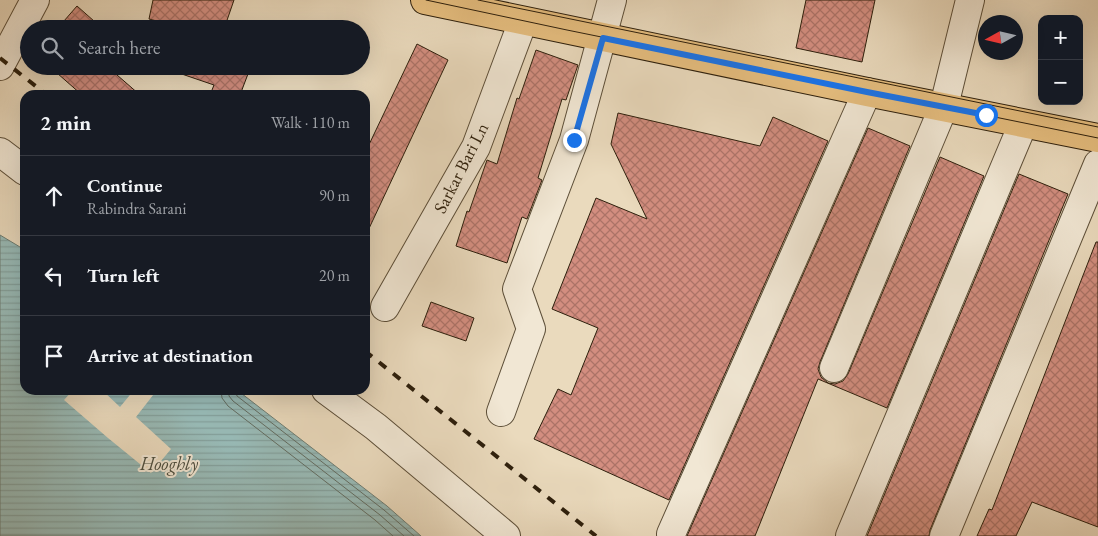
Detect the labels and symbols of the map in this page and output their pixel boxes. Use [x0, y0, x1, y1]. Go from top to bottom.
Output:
north arrow [978, 15, 1023, 60]
route start [975, 104, 998, 127]
street label: Sarkar Bari Ln [428, 118, 493, 217]
route end [563, 129, 586, 152]
water label: Hooghly [139, 451, 198, 476]

